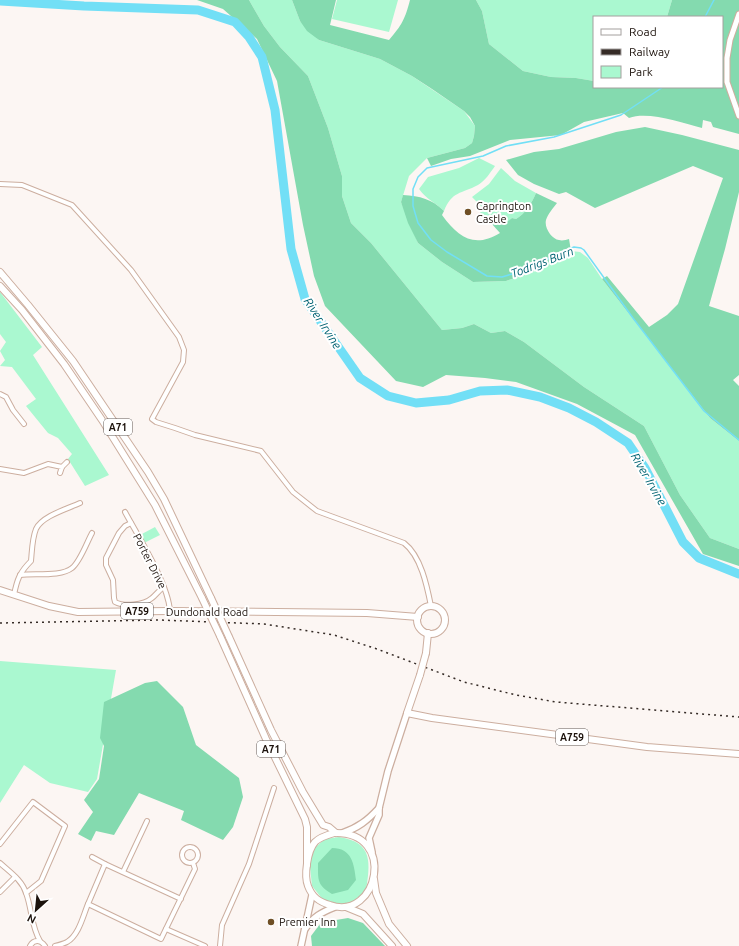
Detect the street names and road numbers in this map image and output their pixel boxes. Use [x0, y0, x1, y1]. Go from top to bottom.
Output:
road number: A71 [104, 419, 132, 435]
street label: Porter Drive [131, 531, 169, 591]
road number: A759 [121, 603, 153, 619]
street label: Dundonald Road [166, 606, 248, 618]
road number: A759 [556, 729, 588, 745]
road number: A71 [257, 741, 285, 757]

